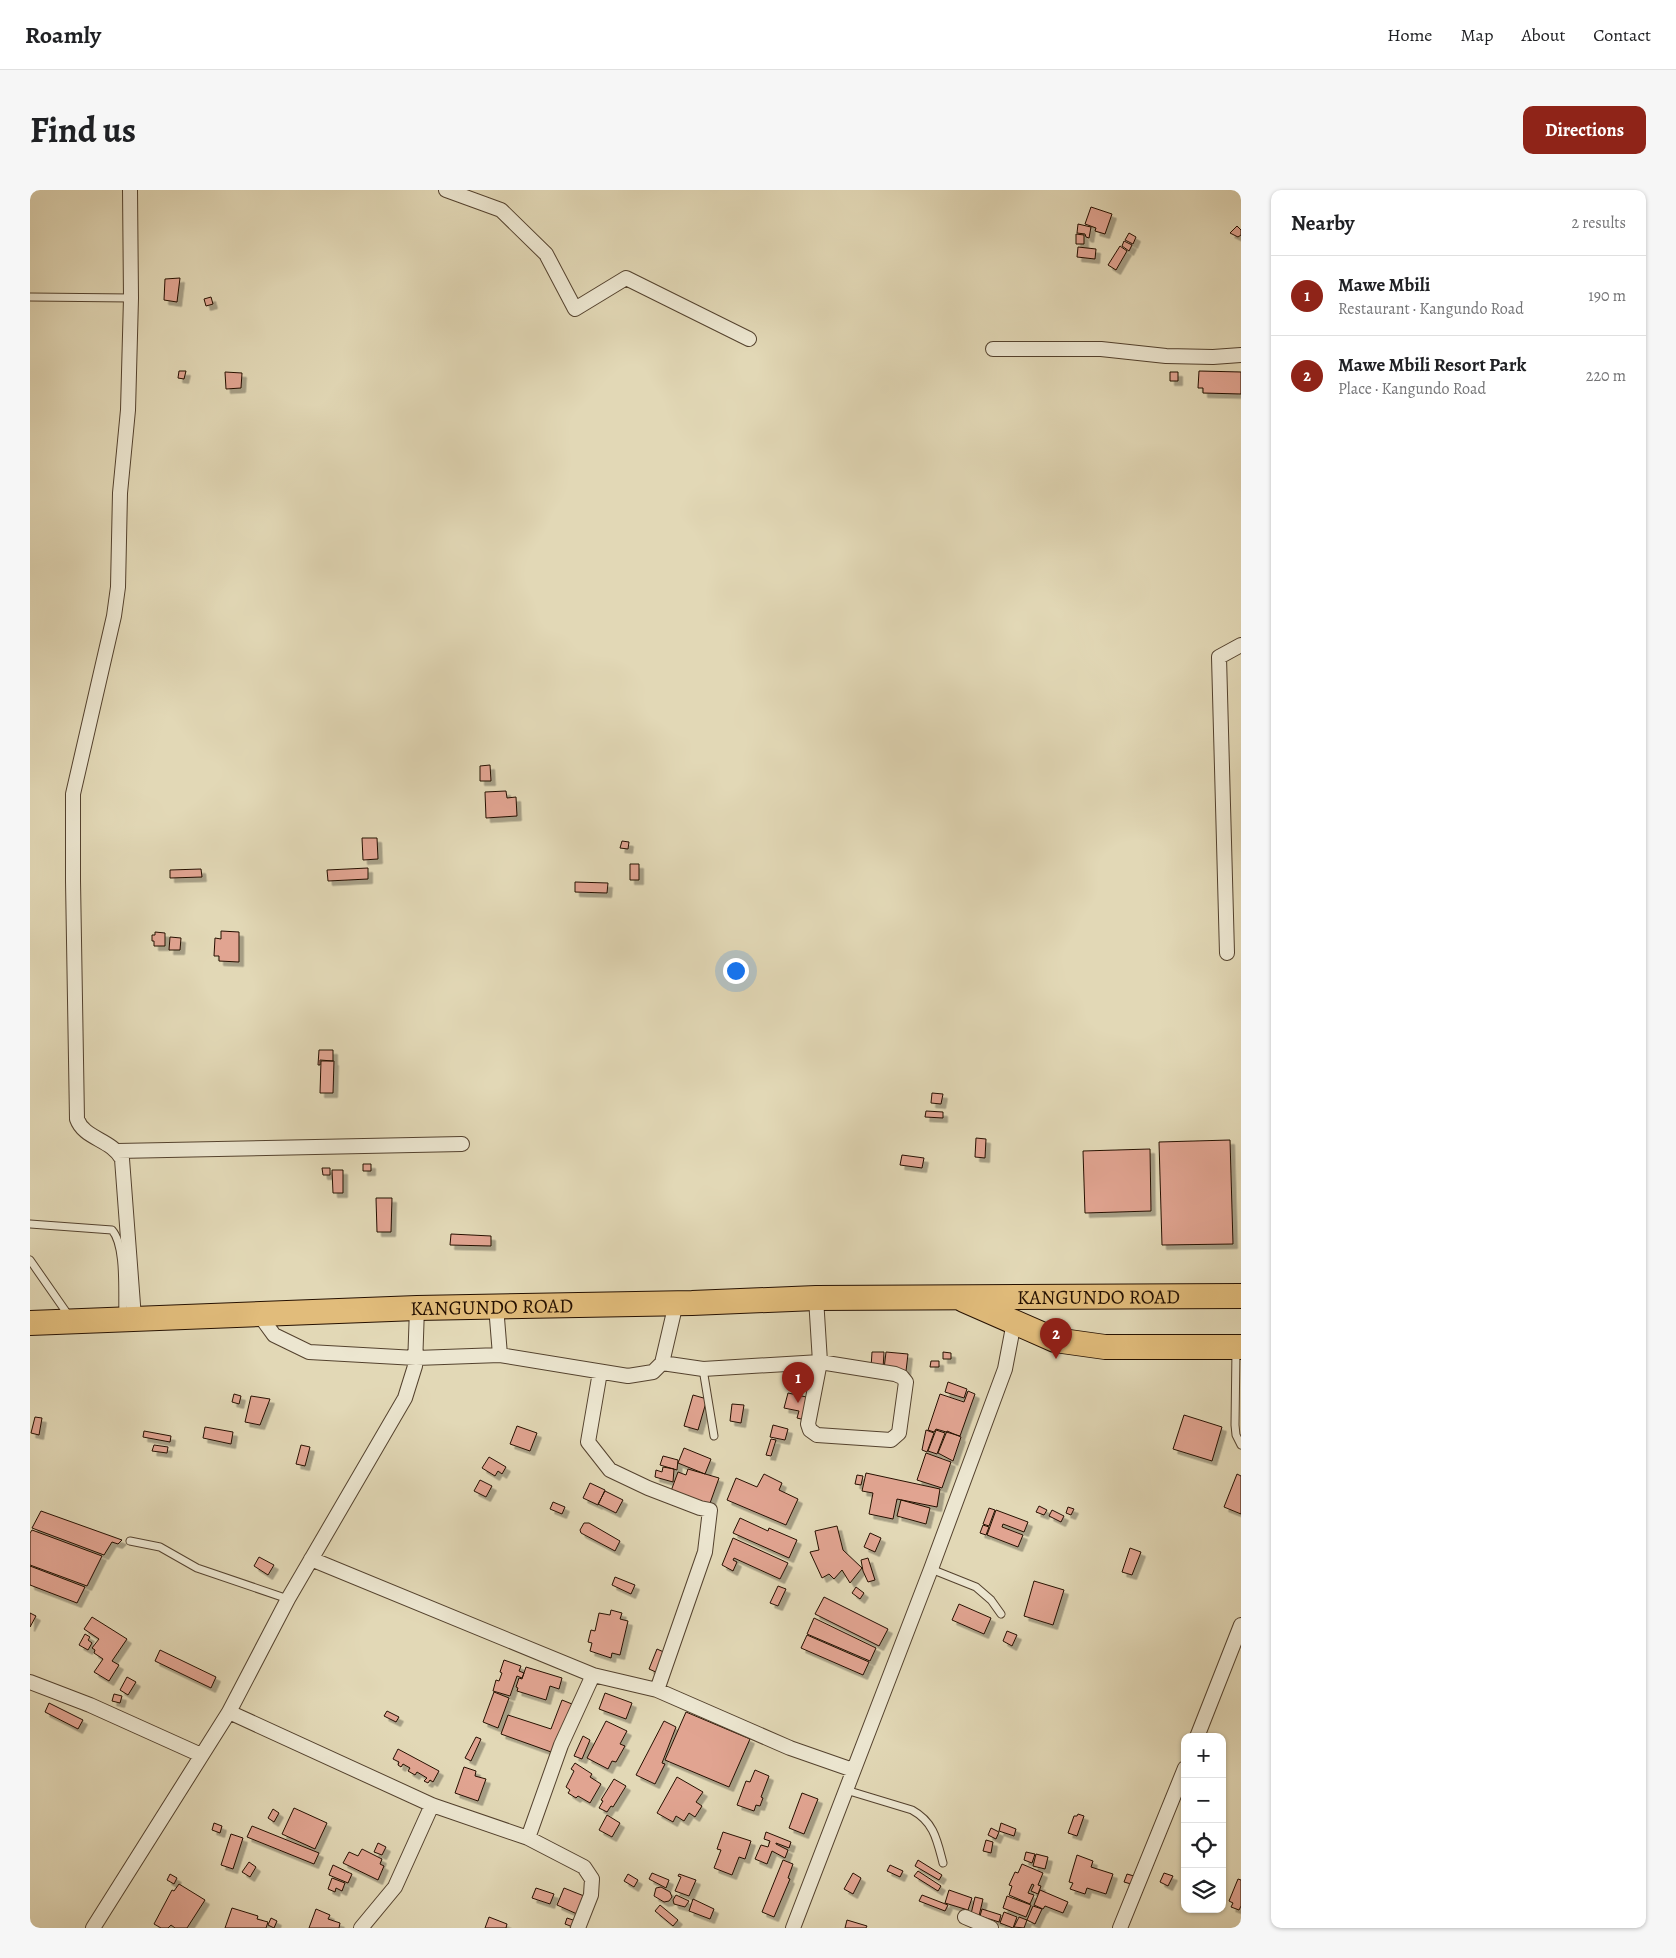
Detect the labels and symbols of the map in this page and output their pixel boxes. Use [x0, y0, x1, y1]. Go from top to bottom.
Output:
your location [723, 958, 749, 984]
street label: KANGUNDO ROAD [1017, 1283, 1180, 1311]
street label: KANGUNDO ROAD [410, 1292, 573, 1322]
pin: 2 [1040, 1318, 1072, 1359]
pin: 1 [782, 1362, 814, 1403]

